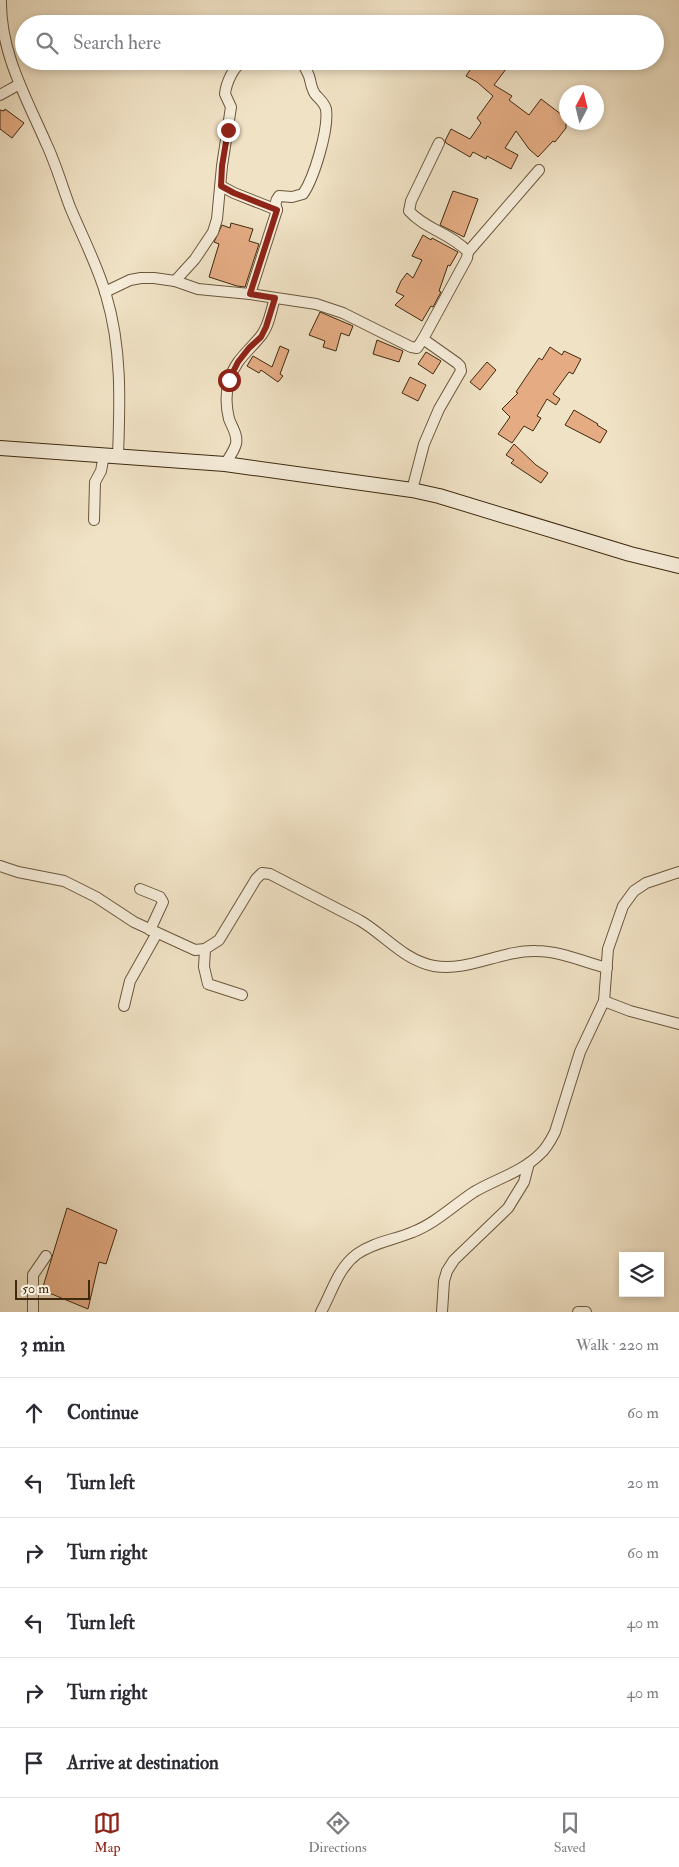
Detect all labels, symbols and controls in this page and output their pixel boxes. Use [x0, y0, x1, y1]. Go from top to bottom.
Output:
search box [15, 15, 664, 70]
icon: search [33, 29, 61, 57]
text: Search here [73, 31, 161, 55]
north arrow [559, 85, 604, 130]
route end [217, 119, 240, 142]
route start [218, 369, 241, 392]
map controls [619, 1252, 664, 1297]
button: layers [619, 1252, 664, 1297]
scale bar [15, 1277, 90, 1300]
text: 50 m [22, 1280, 49, 1297]
text: 3 min [20, 1331, 65, 1358]
text: Walk · 220 m [576, 1335, 659, 1355]
icon: ahead [20, 1399, 48, 1427]
text: Continue [67, 1401, 138, 1425]
text: 60 m [627, 1403, 659, 1423]
icon: left [20, 1469, 48, 1497]
text: Turn left [67, 1471, 135, 1495]
text: 20 m [627, 1473, 659, 1493]
icon: right [20, 1539, 48, 1567]
text: Turn right [67, 1541, 147, 1565]
text: 60 m [627, 1543, 659, 1563]
icon: left [20, 1609, 48, 1637]
text: Turn left [67, 1611, 135, 1635]
text: 40 m [626, 1613, 659, 1633]
icon: right [20, 1679, 48, 1707]
text: Turn right [67, 1681, 147, 1705]
text: 40 m [626, 1683, 659, 1703]
icon: arrive [20, 1749, 48, 1777]
text: Arrive at destination [67, 1751, 219, 1775]
tab: Map [93, 1809, 121, 1856]
tab: Directions [308, 1809, 367, 1856]
tab: Saved [554, 1809, 586, 1856]

